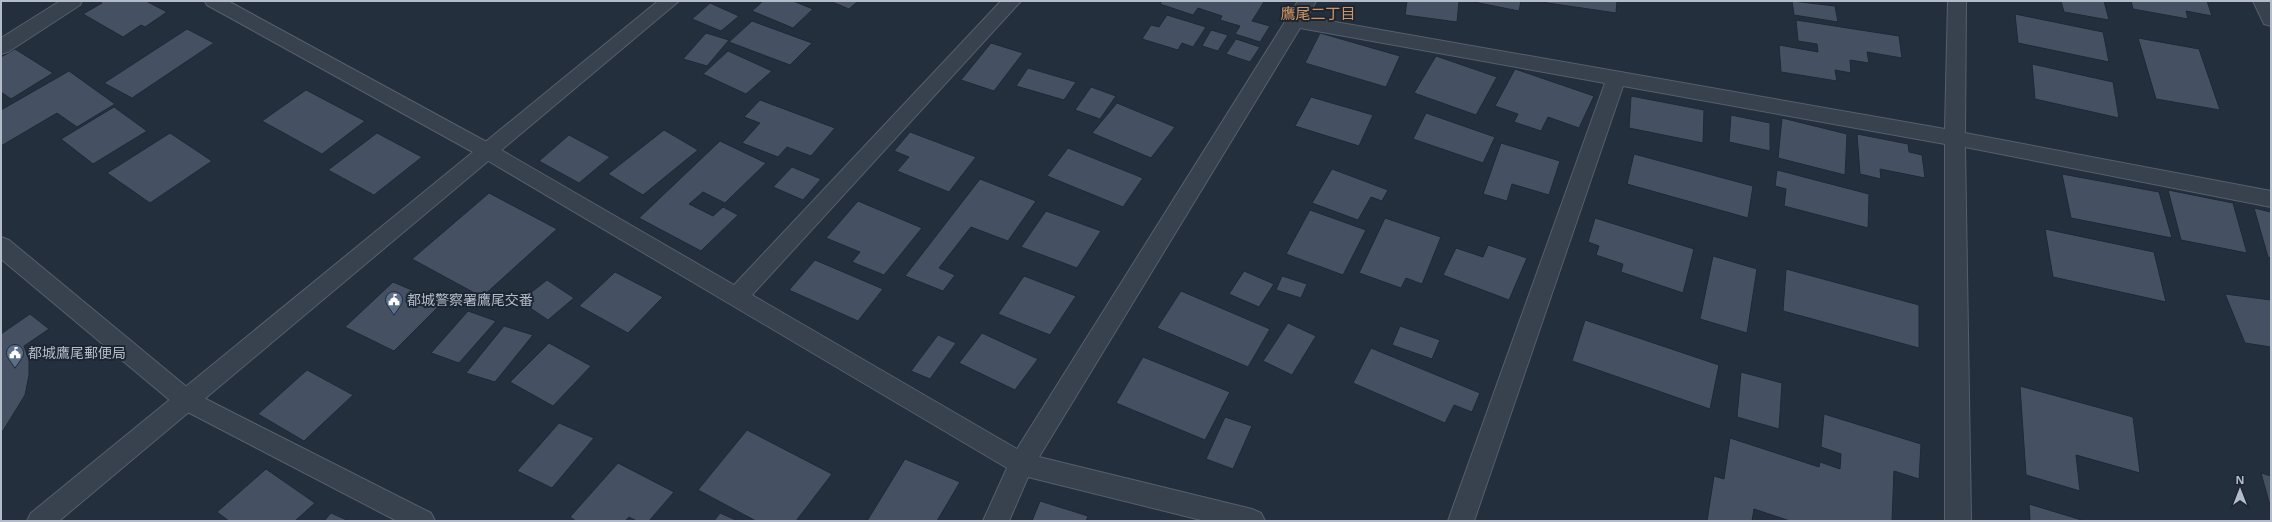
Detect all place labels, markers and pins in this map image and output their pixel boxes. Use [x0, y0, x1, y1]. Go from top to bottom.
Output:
public building icon: 都城警察署鷹尾交番 [384, 290, 404, 315]
place label: 都城警察署鷹尾交番 [407, 290, 533, 309]
public building icon: 都城鷹尾郵便局 [5, 343, 25, 368]
place label: 都城鷹尾郵便局 [28, 343, 126, 362]

